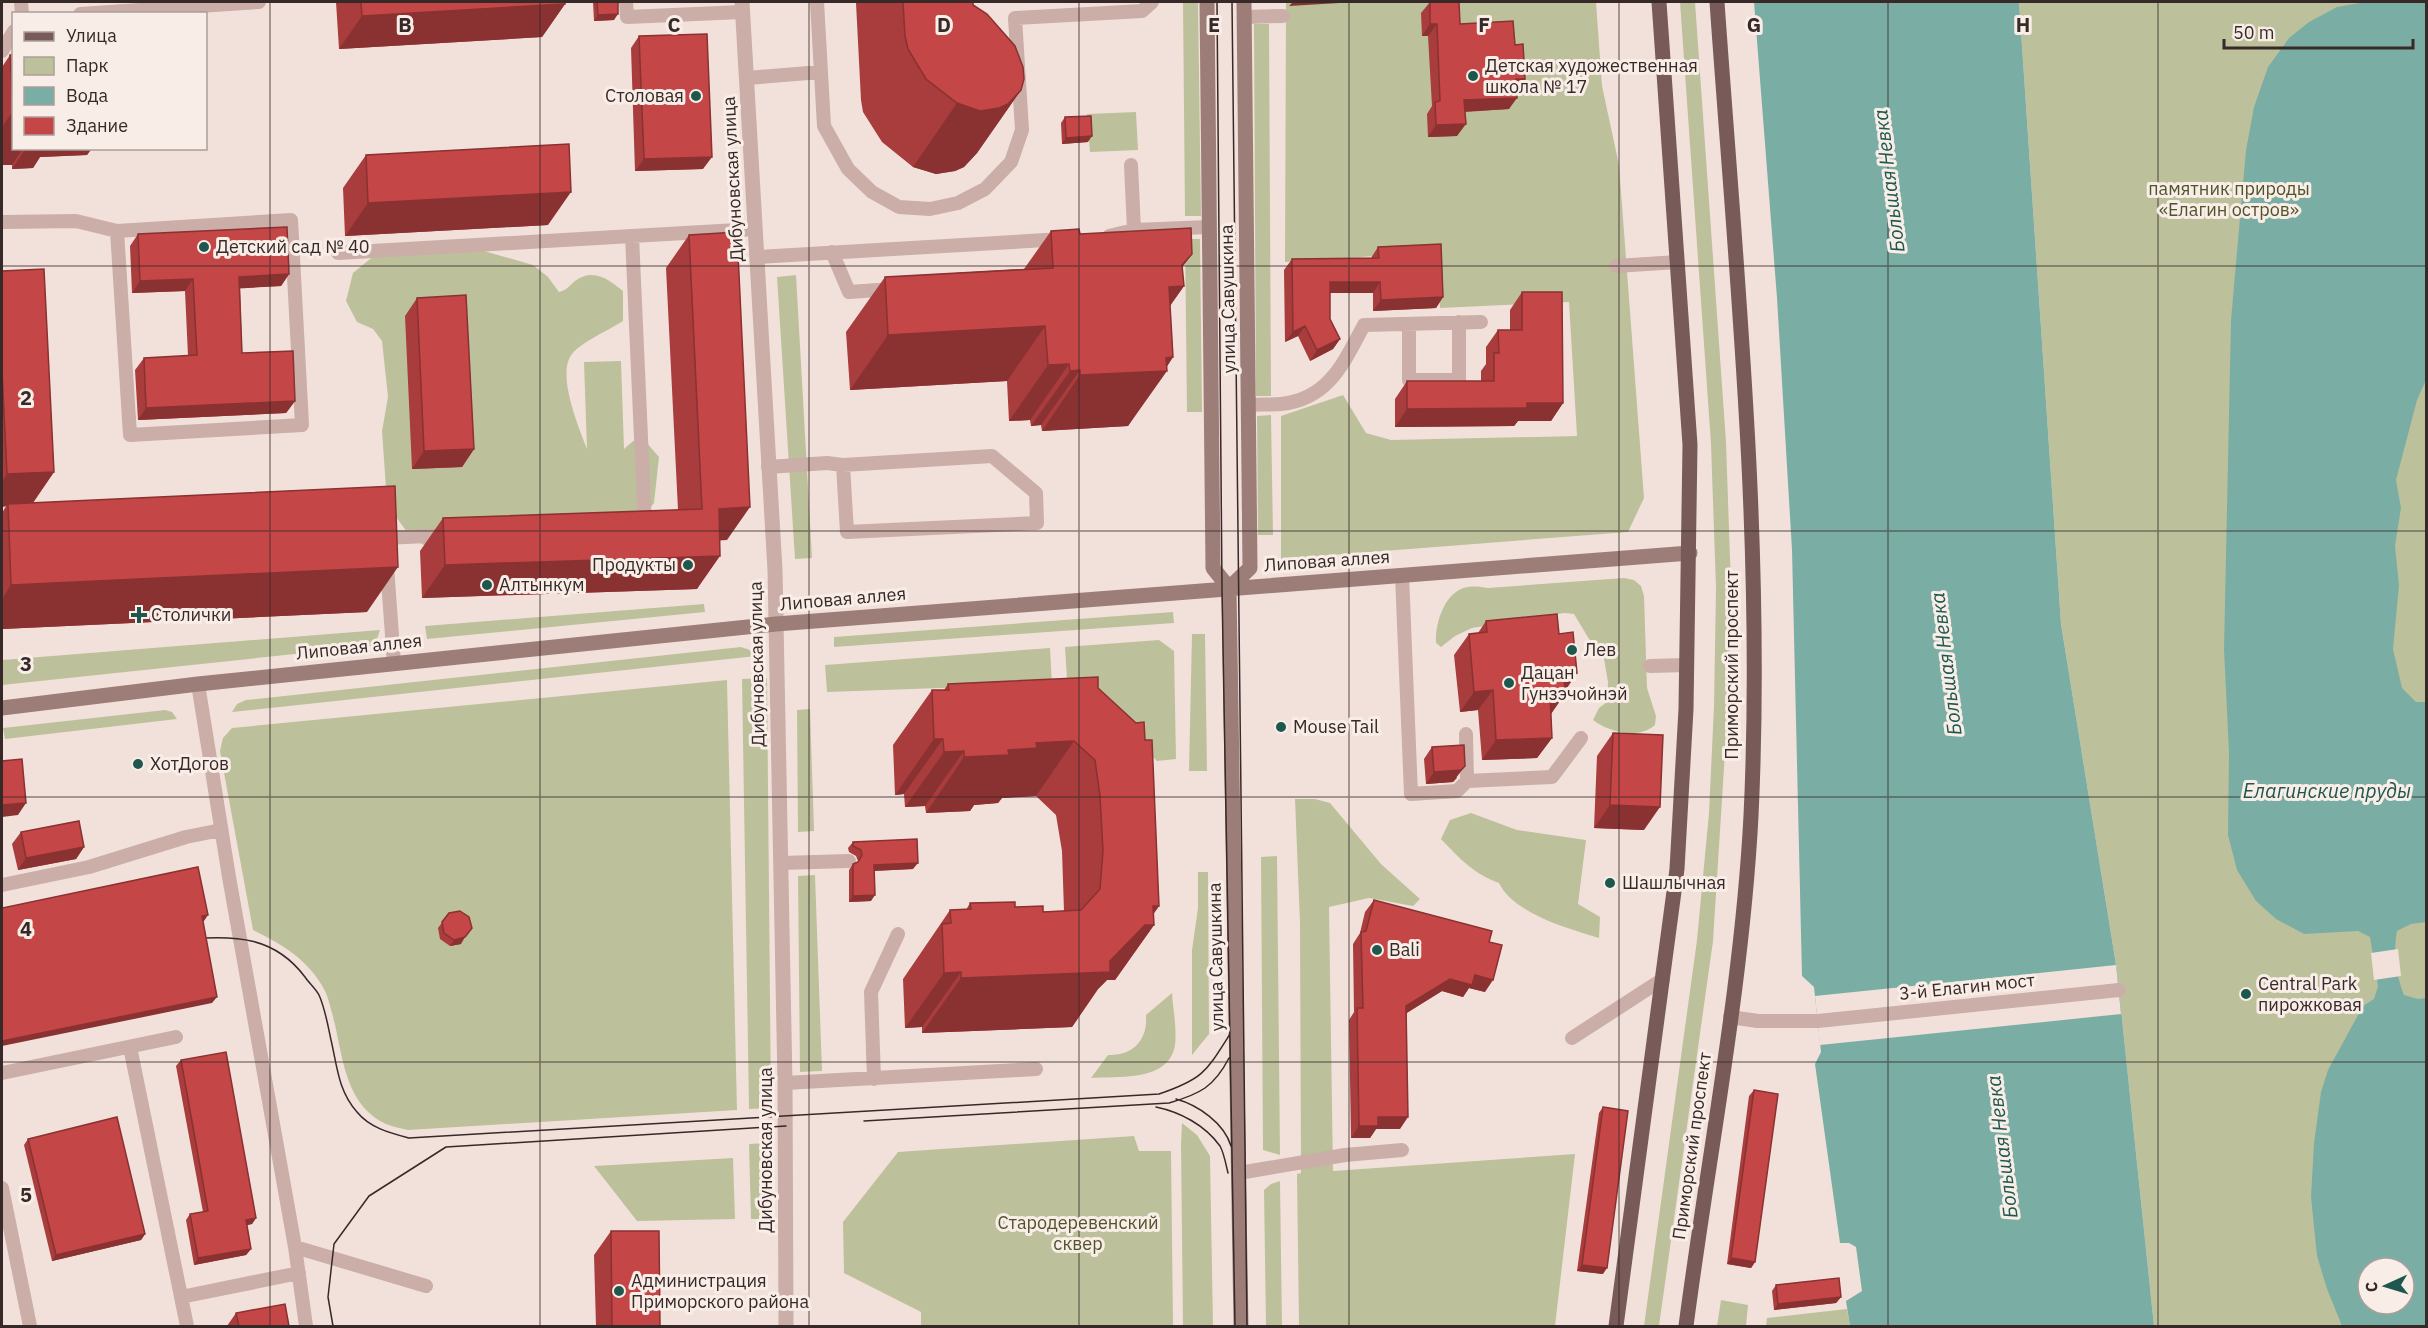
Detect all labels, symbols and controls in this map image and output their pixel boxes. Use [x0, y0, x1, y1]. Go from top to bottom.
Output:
text: B [398, 11, 412, 38]
text: C [667, 11, 681, 38]
text: D [937, 11, 951, 38]
text: E [1208, 11, 1220, 38]
text: F [1478, 11, 1490, 38]
text: G [1747, 11, 1761, 38]
text: H [2016, 11, 2030, 38]
legend [12, 12, 207, 150]
scale bar [2224, 12, 2413, 50]
text: 50 m [2233, 21, 2275, 44]
text: Улица [66, 24, 117, 47]
text: Парк [66, 54, 109, 77]
place label: Детская художественная школа № 17 [1485, 54, 1698, 98]
marker: Детская художественная школа № 17 [1466, 69, 1480, 83]
text: Вода [66, 84, 109, 107]
place label: Столовая [605, 84, 684, 107]
marker: Столовая [689, 89, 703, 103]
street label: Дибуновская улица [717, 95, 748, 262]
water label: Большая Невка [1866, 108, 1911, 254]
text: Здание [66, 114, 128, 137]
park label: памятник природы «Елагин остров» [2148, 177, 2310, 221]
street label: улица Савушкина [1215, 224, 1240, 374]
place label: Детский сад № 40 [216, 235, 370, 258]
marker: Детский сад № 40 [197, 240, 211, 254]
text: 2 [20, 384, 32, 411]
street label: Липовая аллея [1263, 545, 1391, 576]
place label: Продукты [592, 553, 676, 576]
marker: Продукты [681, 558, 695, 572]
street label: Приморский проспект [1720, 570, 1743, 760]
place label: Алтынкум [499, 573, 584, 596]
marker: Алтынкум [480, 578, 494, 592]
street label: Дибуновская улица [744, 581, 769, 747]
street label: Липовая аллея [779, 582, 907, 615]
water label: Большая Невка [1923, 591, 1968, 737]
place label: Столички [151, 603, 231, 626]
marker: Столички [132, 608, 146, 622]
street label: Липовая аллея [295, 628, 423, 665]
place label: Лев [1584, 638, 1616, 661]
marker: Лев [1565, 643, 1579, 657]
text: 3 [20, 650, 32, 677]
place label: Дацан Гунзэчойнэй [1521, 661, 1628, 705]
marker: Дацан Гунзэчойнэй [1502, 676, 1516, 690]
place label: Mouse Tail [1293, 715, 1379, 738]
marker: Mouse Tail [1274, 720, 1288, 734]
place label: ХотДогов [150, 752, 229, 775]
marker: ХотДогов [131, 757, 145, 771]
water label: Елагинские пруды [2243, 777, 2411, 804]
place label: Шашлычная [1622, 871, 1726, 894]
marker: Шашлычная [1603, 876, 1617, 890]
street label: улица Савушкина [1203, 882, 1228, 1032]
text: 4 [20, 915, 32, 942]
place label: Bali [1389, 938, 1420, 961]
marker: Bali [1370, 943, 1384, 957]
street label: 3-й Елагин мост [1898, 968, 2037, 1005]
place label: Central Park пирожковая [2258, 972, 2362, 1016]
marker: Central Park пирожковая [2239, 987, 2253, 1001]
street label: Приморский проспект [1667, 1050, 1716, 1241]
street label: Дибуновская улица [754, 1067, 777, 1233]
water label: Большая Невка [1979, 1074, 2024, 1220]
text: 5 [20, 1181, 32, 1208]
park label: Стародеревенский сквер [997, 1211, 1159, 1255]
north arrow [2356, 1256, 2416, 1316]
place label: Администрация Приморского района [631, 1269, 809, 1313]
text: С [2361, 1281, 2381, 1293]
marker: Администрация Приморского района [612, 1284, 626, 1298]

